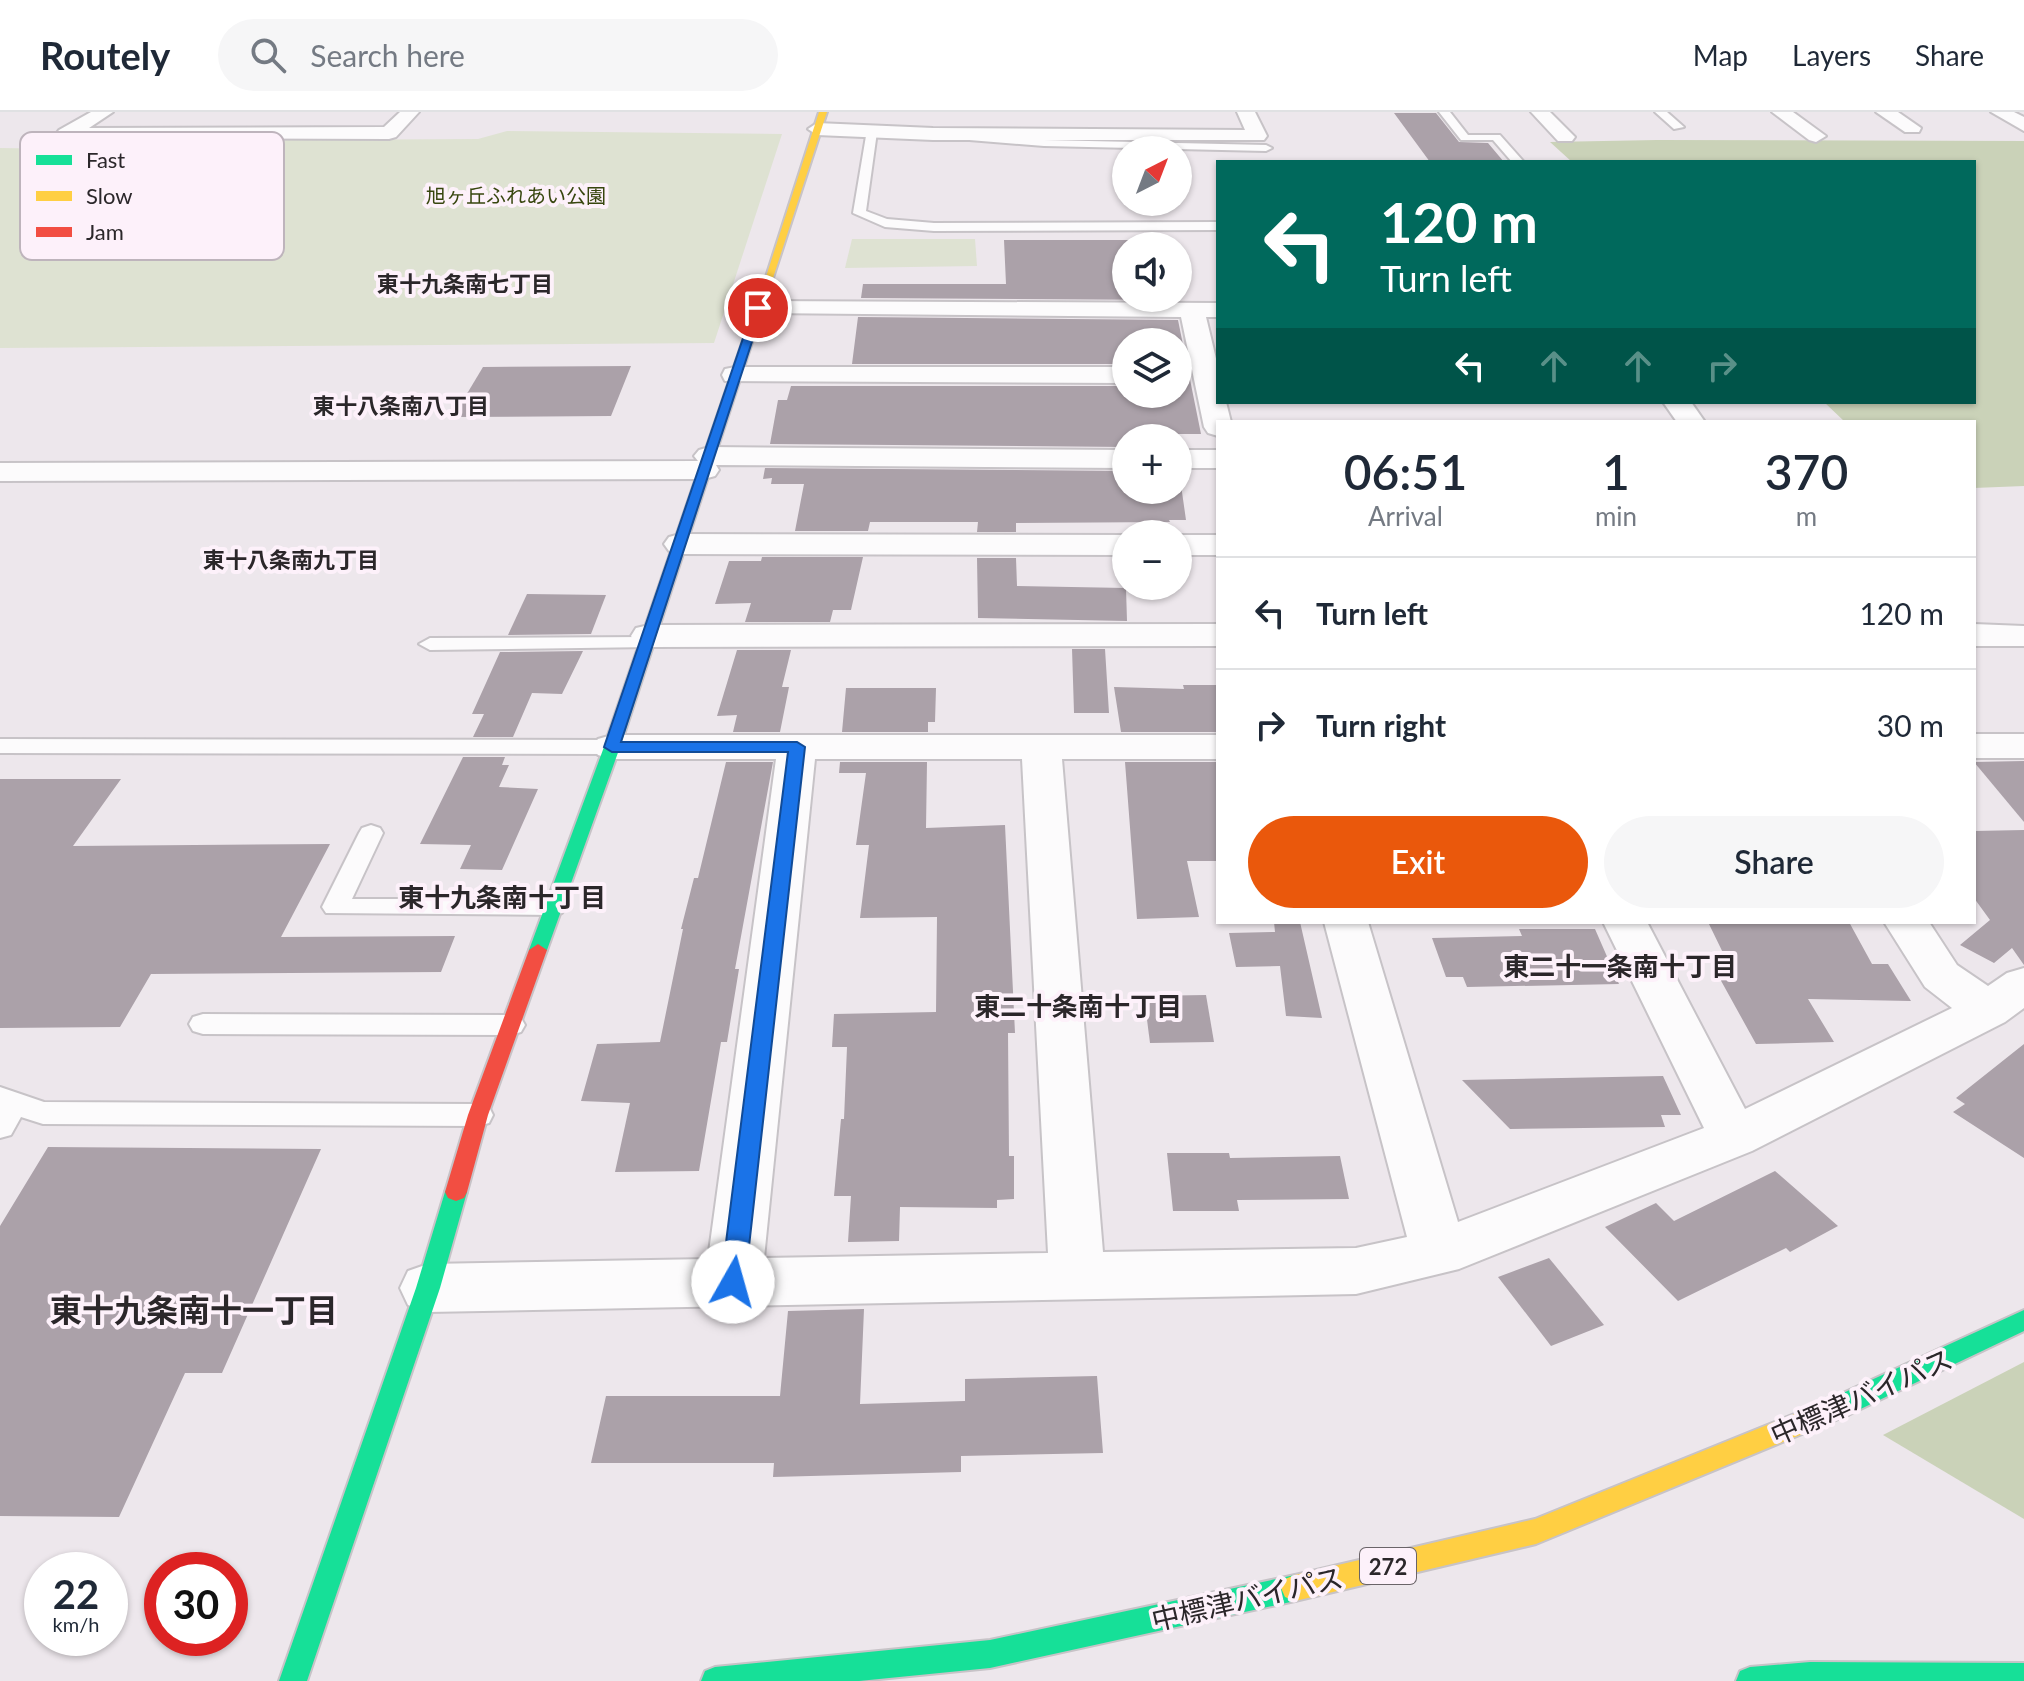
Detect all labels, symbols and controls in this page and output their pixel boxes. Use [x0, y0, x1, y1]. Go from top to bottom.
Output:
search box [218, 19, 778, 91]
text: Routely [40, 32, 170, 78]
icon: search [246, 33, 290, 77]
text: Search here [310, 37, 465, 73]
text: Map [1693, 38, 1748, 72]
text: Layers [1792, 38, 1871, 72]
text: Share [1915, 38, 1984, 72]
legend [20, 132, 284, 260]
north arrow [1112, 136, 1192, 216]
map controls [1112, 136, 1192, 600]
text: Fast [86, 146, 125, 173]
text: Slow [86, 182, 133, 209]
park label: 旭ヶ丘ふれあい公園 [426, 183, 606, 207]
text: 120 m [1380, 188, 1538, 255]
icon: left [1248, 192, 1352, 296]
text: Jam [86, 218, 124, 245]
button: sound [1112, 232, 1192, 312]
text: Turn left [1380, 256, 1512, 300]
district label: 東十九条南七丁目 [377, 270, 553, 297]
pin [724, 274, 792, 342]
icon: arrive [736, 286, 780, 330]
button: layers [1112, 328, 1192, 408]
icon: left [1448, 344, 1492, 388]
icon: ahead [1532, 344, 1576, 388]
icon: ahead [1616, 344, 1660, 388]
icon: right [1700, 344, 1744, 388]
district label: 東十八条南八丁目 [313, 392, 489, 419]
button: + [1112, 424, 1192, 504]
text: 06:51 [1344, 443, 1467, 500]
text: 1 [1602, 443, 1630, 500]
text: 370 [1765, 443, 1848, 500]
text: Arrival [1368, 500, 1443, 532]
text: min [1595, 500, 1637, 532]
text: m [1796, 500, 1817, 532]
button: − [1112, 520, 1192, 600]
district label: 東十八条南九丁目 [203, 546, 379, 573]
icon: left [1248, 591, 1292, 635]
text: Turn left [1316, 595, 1428, 631]
text: 120 m [1859, 595, 1944, 631]
icon: right [1248, 703, 1292, 747]
text: Turn right [1316, 707, 1446, 743]
text: 30 m [1877, 707, 1944, 743]
button: Exit [1248, 816, 1588, 908]
button: Share [1604, 816, 1944, 908]
district label: 東十九条南十丁目 [398, 881, 606, 913]
district label: 東二十一条南十丁目 [1503, 950, 1737, 982]
district label: 東二十条南十丁目 [974, 990, 1182, 1022]
position arrow [691, 1240, 775, 1324]
district label: 東十九条南十一丁目 [50, 1290, 338, 1329]
street label: 中標津バイパス [1765, 1341, 1957, 1451]
road number: 272 [1360, 1548, 1416, 1584]
speed limit sign: 30 [144, 1552, 248, 1656]
street label: 中標津バイパス [1148, 1559, 1346, 1637]
text: 22 [53, 1570, 99, 1618]
text: km/h [53, 1612, 99, 1636]

